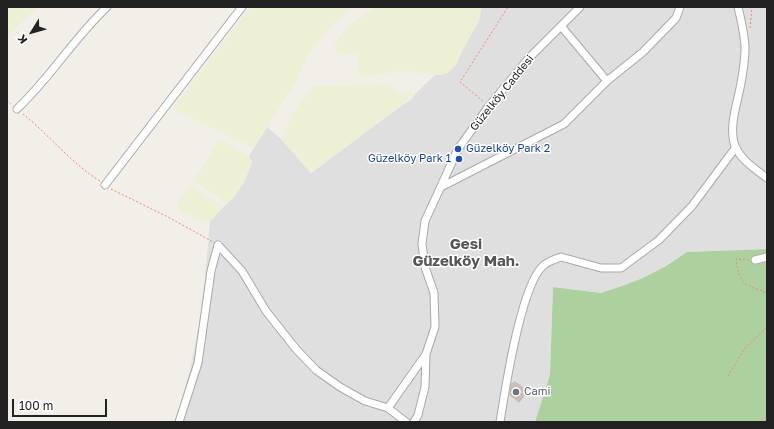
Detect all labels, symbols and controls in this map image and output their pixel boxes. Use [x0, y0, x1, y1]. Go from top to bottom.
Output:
north arrow [12, 12, 52, 52]
text: K [14, 32, 30, 47]
street label: Güzelköy Caddesi [467, 52, 537, 134]
place label: Güzelköy Park 2 [466, 142, 550, 156]
marker: Güzelköy Park 2 [453, 144, 463, 154]
place label: Güzelköy Park 1 [368, 152, 451, 166]
marker: Güzelköy Park 1 [454, 154, 464, 164]
district label: Gesi Güzelköy Mah. [412, 235, 520, 270]
place label: Cami [524, 385, 550, 399]
marker: Cami [511, 387, 521, 397]
scale bar [14, 391, 109, 417]
text: 100 m [19, 398, 53, 413]

